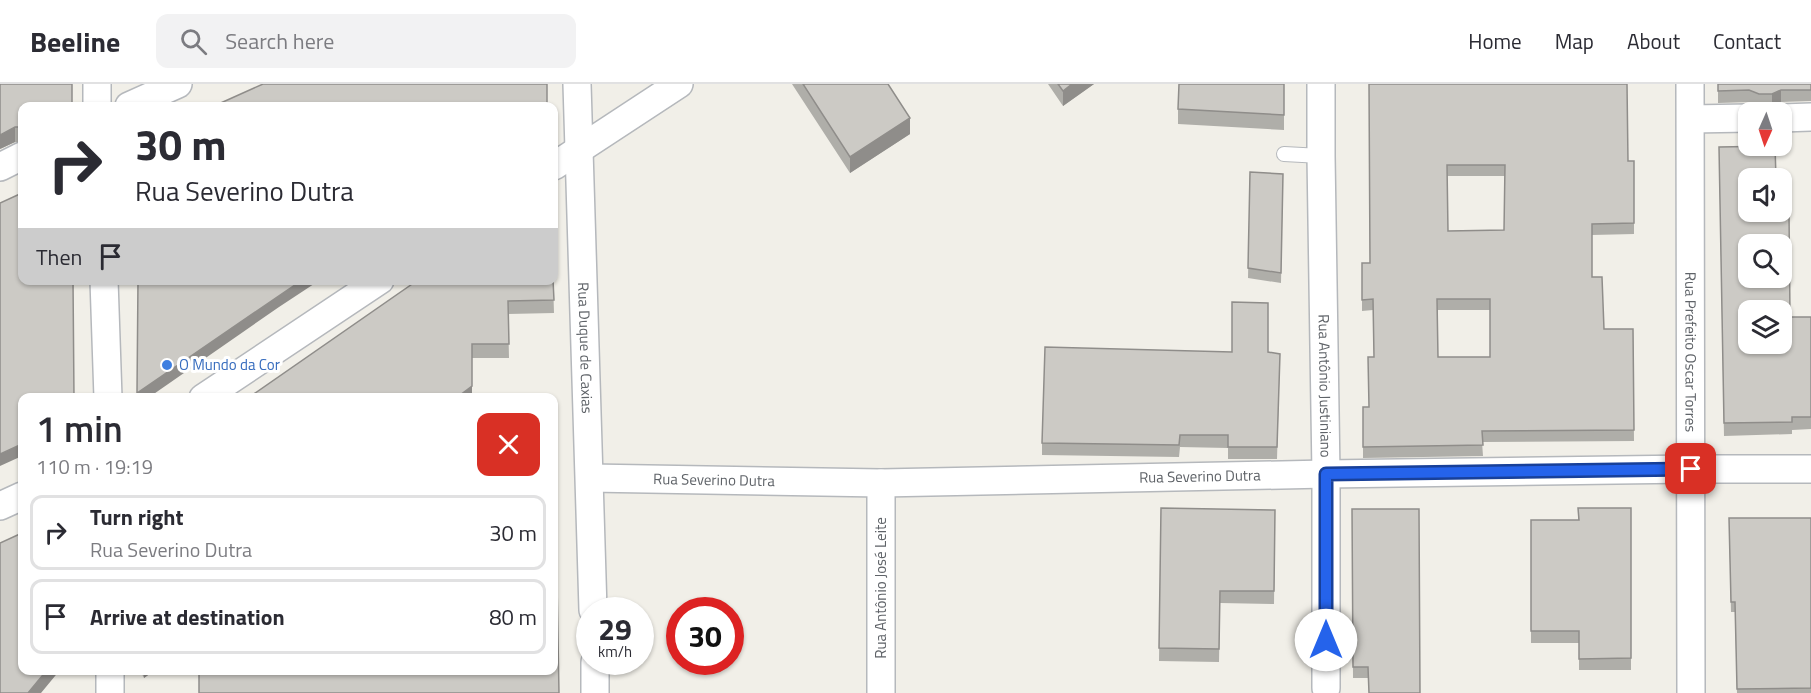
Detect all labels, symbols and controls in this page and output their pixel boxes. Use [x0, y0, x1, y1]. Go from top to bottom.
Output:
search box [156, 14, 576, 68]
text: Beeline [30, 20, 120, 63]
text: Search here [225, 24, 334, 58]
icon: search [177, 25, 210, 58]
text: Home [1468, 25, 1522, 57]
text: Map [1555, 25, 1594, 57]
text: About [1627, 25, 1680, 57]
text: Contact [1713, 25, 1781, 57]
north arrow [1738, 102, 1792, 156]
map controls [1738, 102, 1792, 354]
text: 30 m [135, 112, 227, 176]
icon: right [36, 126, 114, 204]
button: sound [1738, 168, 1792, 222]
text: Rua Severino Dutra [135, 170, 354, 211]
button: search [1738, 234, 1792, 288]
text: Then [36, 240, 82, 274]
icon: arrive [94, 240, 127, 273]
street label: Rua Prefeito Oscar Torres [1679, 272, 1703, 432]
street label: Rua Duque de Caxias [572, 282, 599, 414]
button: layers [1738, 300, 1792, 354]
street label: Rua Antônio Justiniano [1312, 314, 1338, 458]
place label: O Mundo da Cor [179, 353, 280, 376]
marker: O Mundo da Cor [160, 358, 174, 372]
text: 1 min [36, 401, 123, 456]
button: close [477, 413, 540, 476]
pin [1665, 443, 1716, 494]
text: 110 m · 19:19 [36, 451, 153, 482]
icon: arrive [1674, 452, 1707, 485]
street label: Rua Severino Dutra [1139, 463, 1261, 489]
street label: Rua Severino Dutra [653, 467, 776, 492]
text: Turn right [90, 500, 184, 534]
icon: right [39, 516, 72, 549]
text: 30 m [489, 516, 537, 550]
street label: Rua Antônio José Leite [869, 517, 892, 659]
text: Rua Severino Dutra [90, 534, 252, 565]
speed limit sign: 30 [666, 597, 744, 675]
icon: arrive [39, 600, 72, 633]
text: Arrive at destination [90, 600, 285, 634]
text: 80 m [489, 600, 537, 634]
text: 29 [598, 606, 632, 652]
position arrow [1294, 608, 1358, 672]
text: km/h [598, 640, 632, 663]

